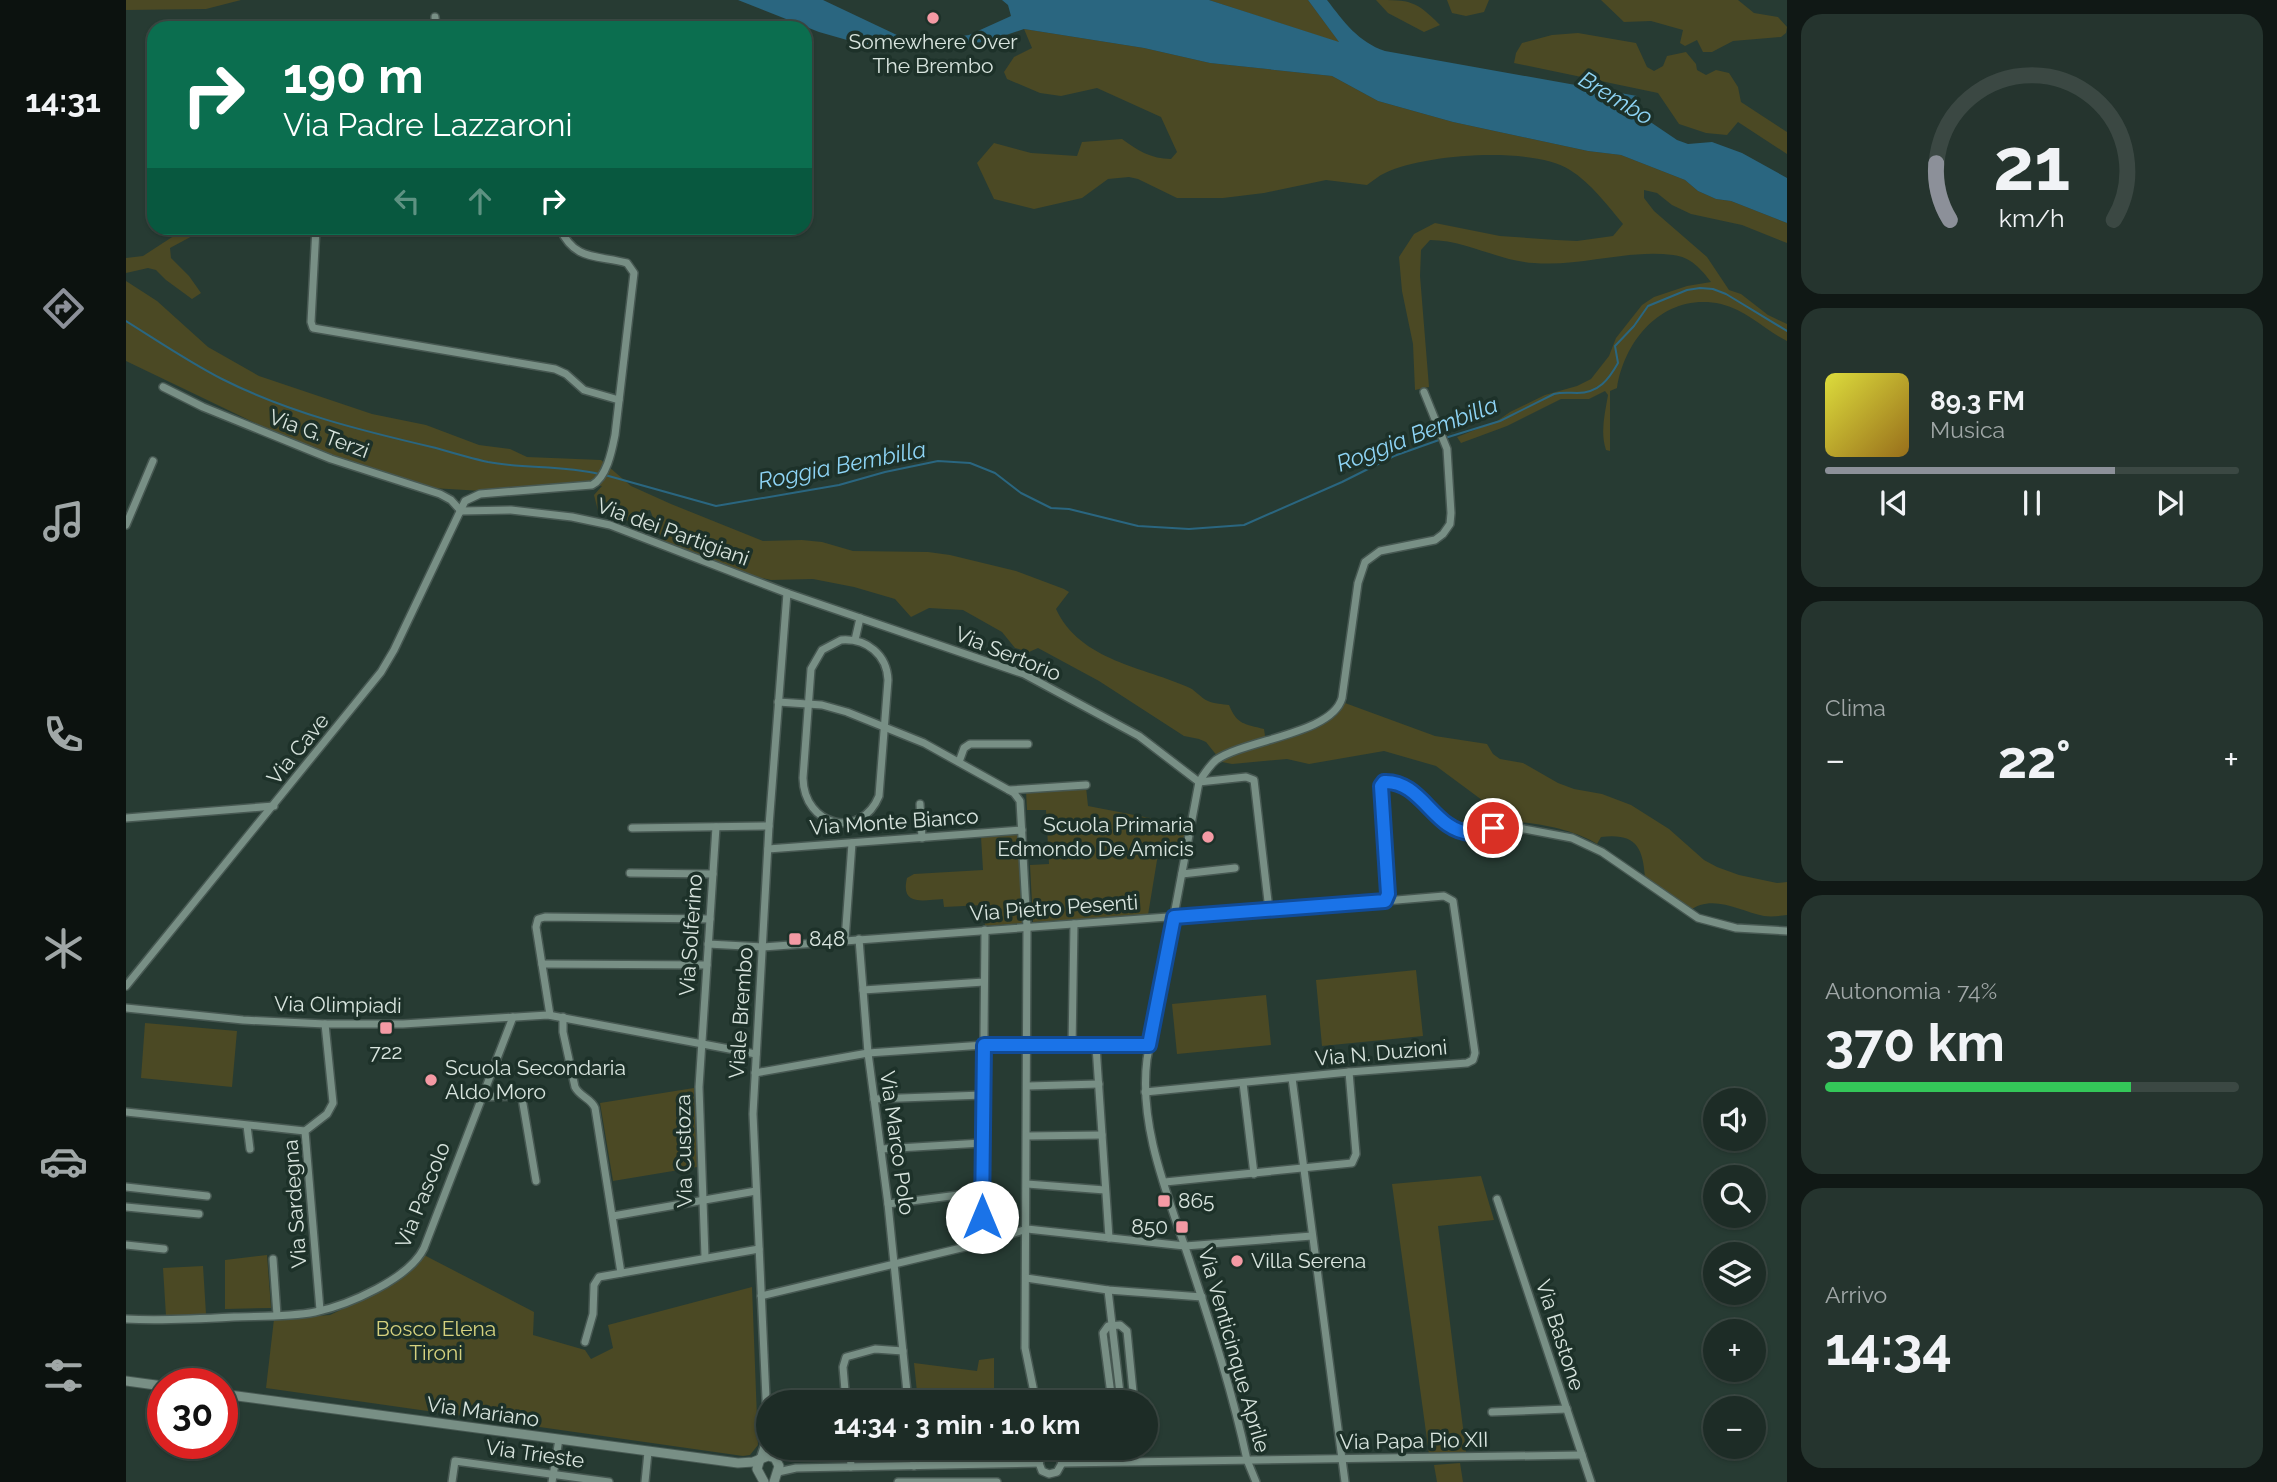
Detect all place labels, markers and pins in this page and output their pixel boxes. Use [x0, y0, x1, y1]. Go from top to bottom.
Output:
marker: Somewhere Over The Brembo [925, 10, 941, 26]
place label: Somewhere Over The Brembo [848, 29, 1018, 78]
pin [1463, 798, 1523, 858]
place label: Scuola Primaria Edmondo De Amicis [997, 812, 1194, 861]
marker: Scuola Primaria Edmondo De Amicis [1200, 829, 1216, 845]
place label: 848 [809, 926, 845, 951]
marker: 848 [787, 931, 803, 947]
marker: 722 [378, 1020, 394, 1036]
place label: 722 [369, 1039, 403, 1064]
place label: Scuola Secondaria Aldo Moro [445, 1055, 626, 1104]
marker: Scuola Secondaria Aldo Moro [423, 1072, 439, 1088]
place label: 865 [1178, 1188, 1215, 1213]
marker: 865 [1156, 1193, 1172, 1209]
place label: 850 [1131, 1214, 1168, 1239]
marker: 850 [1174, 1219, 1190, 1235]
place label: Villa Serena [1251, 1248, 1366, 1273]
marker: Villa Serena [1229, 1253, 1245, 1269]

